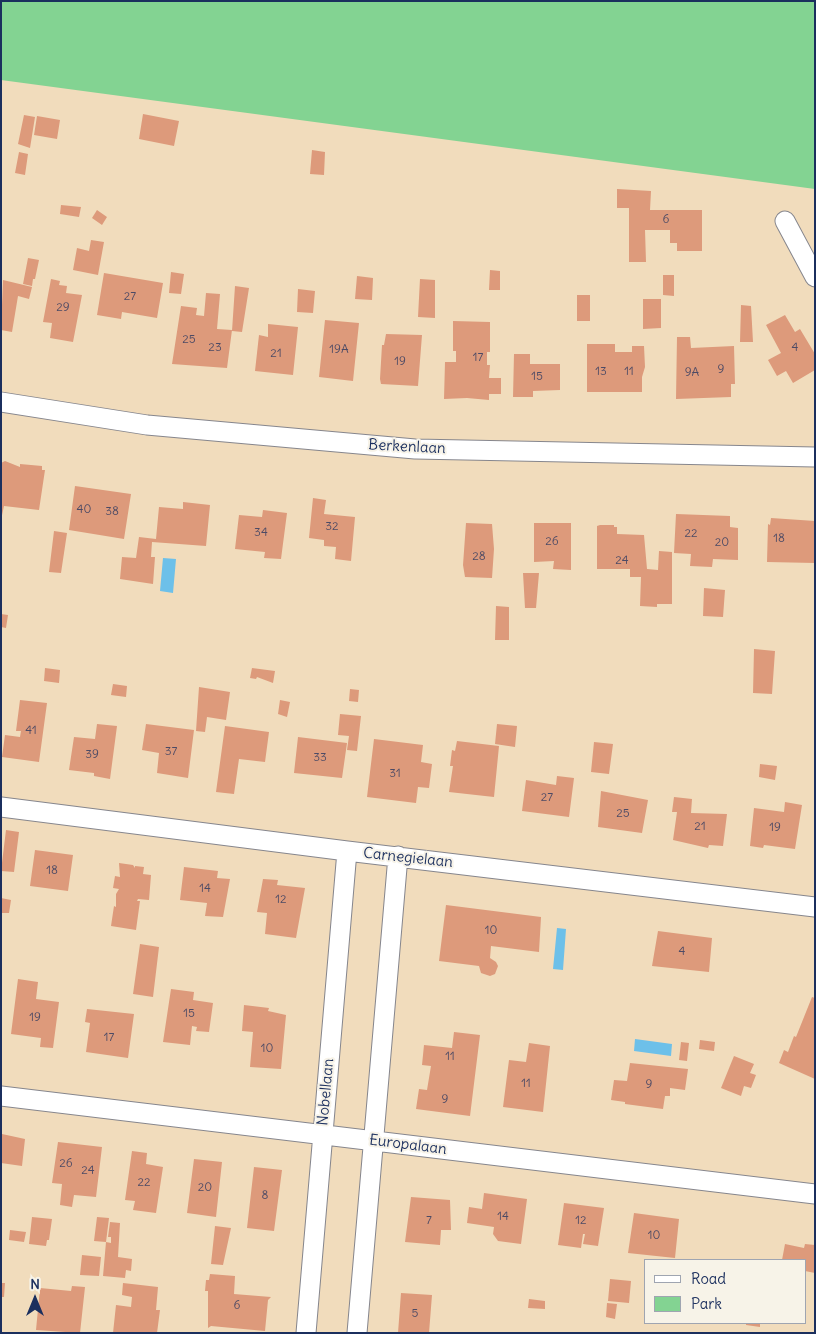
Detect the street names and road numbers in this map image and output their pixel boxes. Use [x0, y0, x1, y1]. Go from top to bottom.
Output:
street label: Berkenlaan [368, 436, 446, 458]
street label: Carnegielaan [362, 844, 454, 872]
street label: Nobellaan [314, 1058, 338, 1126]
street label: Europalaan [368, 1131, 448, 1159]

